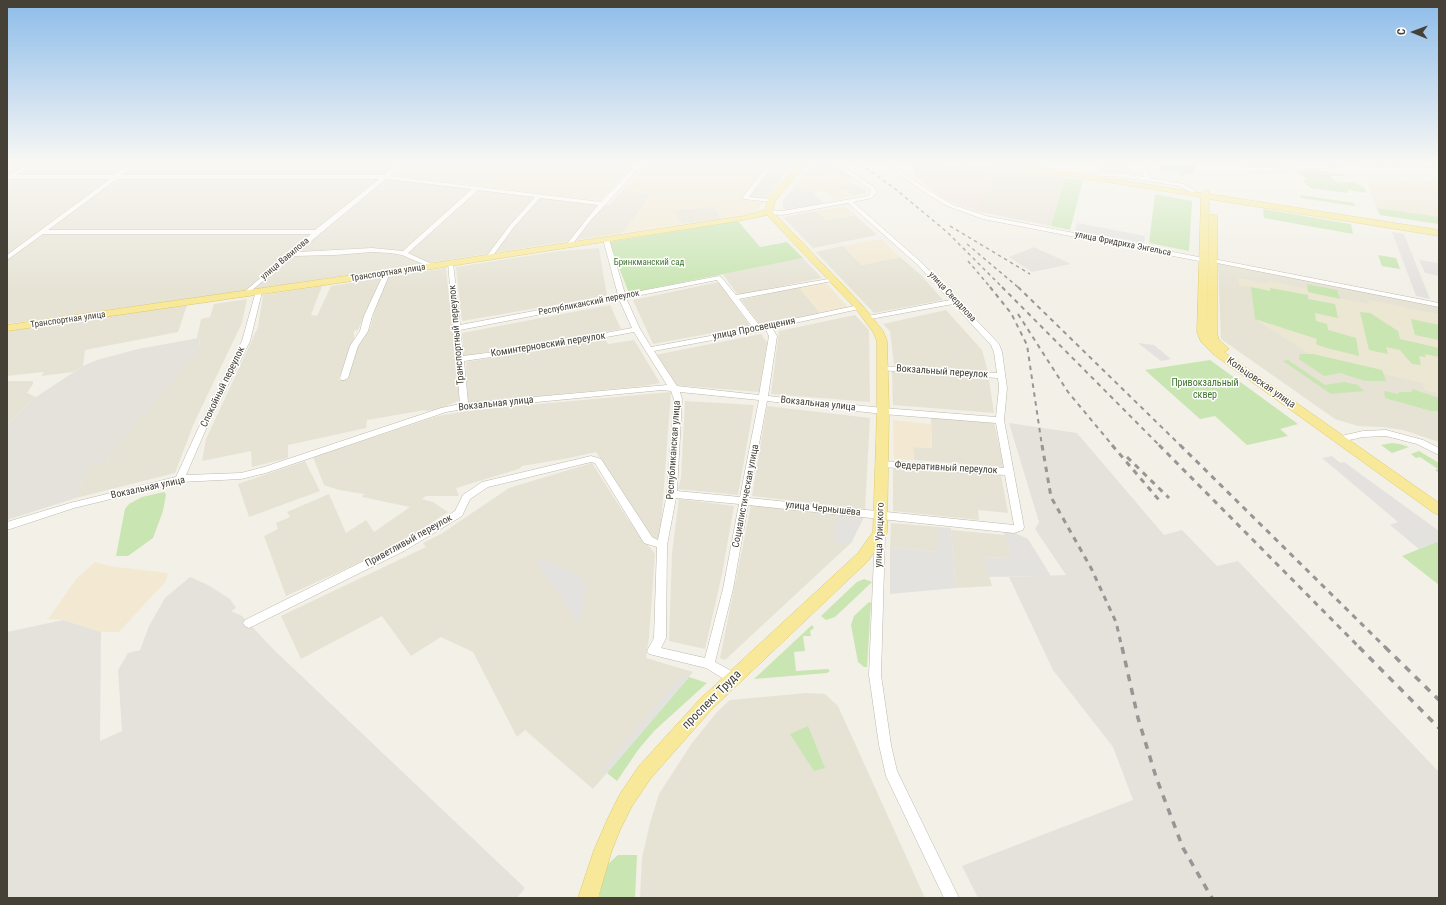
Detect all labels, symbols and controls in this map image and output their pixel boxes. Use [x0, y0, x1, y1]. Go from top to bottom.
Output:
north arrow [1394, 12, 1434, 52]
text: С [1395, 29, 1408, 35]
street label: улица Фридриха Энгельса [1074, 229, 1172, 259]
street label: улица Вавилова [258, 236, 312, 282]
park label: Бринкманский сад [614, 258, 684, 268]
street label: Транспортная улица [350, 262, 426, 284]
street label: улица Свердлова [926, 270, 978, 324]
street label: Транспортный переулок [447, 284, 467, 386]
street label: Республиканский переулок [538, 288, 640, 318]
street label: Транспортная улица [30, 309, 106, 331]
street label: улица Просвещения [712, 315, 796, 343]
street label: Коминтерновский переулок [490, 330, 606, 360]
street label: Спокойный переулок [198, 345, 248, 429]
street label: Кольцовская улица [1224, 355, 1298, 411]
street label: Вокзальный переулок [896, 363, 988, 381]
park label: Привокзальный сквер [1171, 377, 1239, 400]
street label: Вокзальная улица [458, 394, 534, 414]
street label: Вокзальная улица [780, 394, 856, 414]
street label: Республиканская улица [665, 400, 683, 500]
street label: Социалистическая улица [730, 443, 762, 549]
street label: Федеративный переулок [894, 459, 998, 477]
street label: Вокзальная улица [110, 474, 186, 502]
street label: улица Чернышёва [785, 499, 861, 519]
street label: улица Урицкого [873, 502, 887, 568]
street label: Приветливый переулок [363, 512, 455, 570]
street label: проспект Труда [680, 668, 744, 732]

